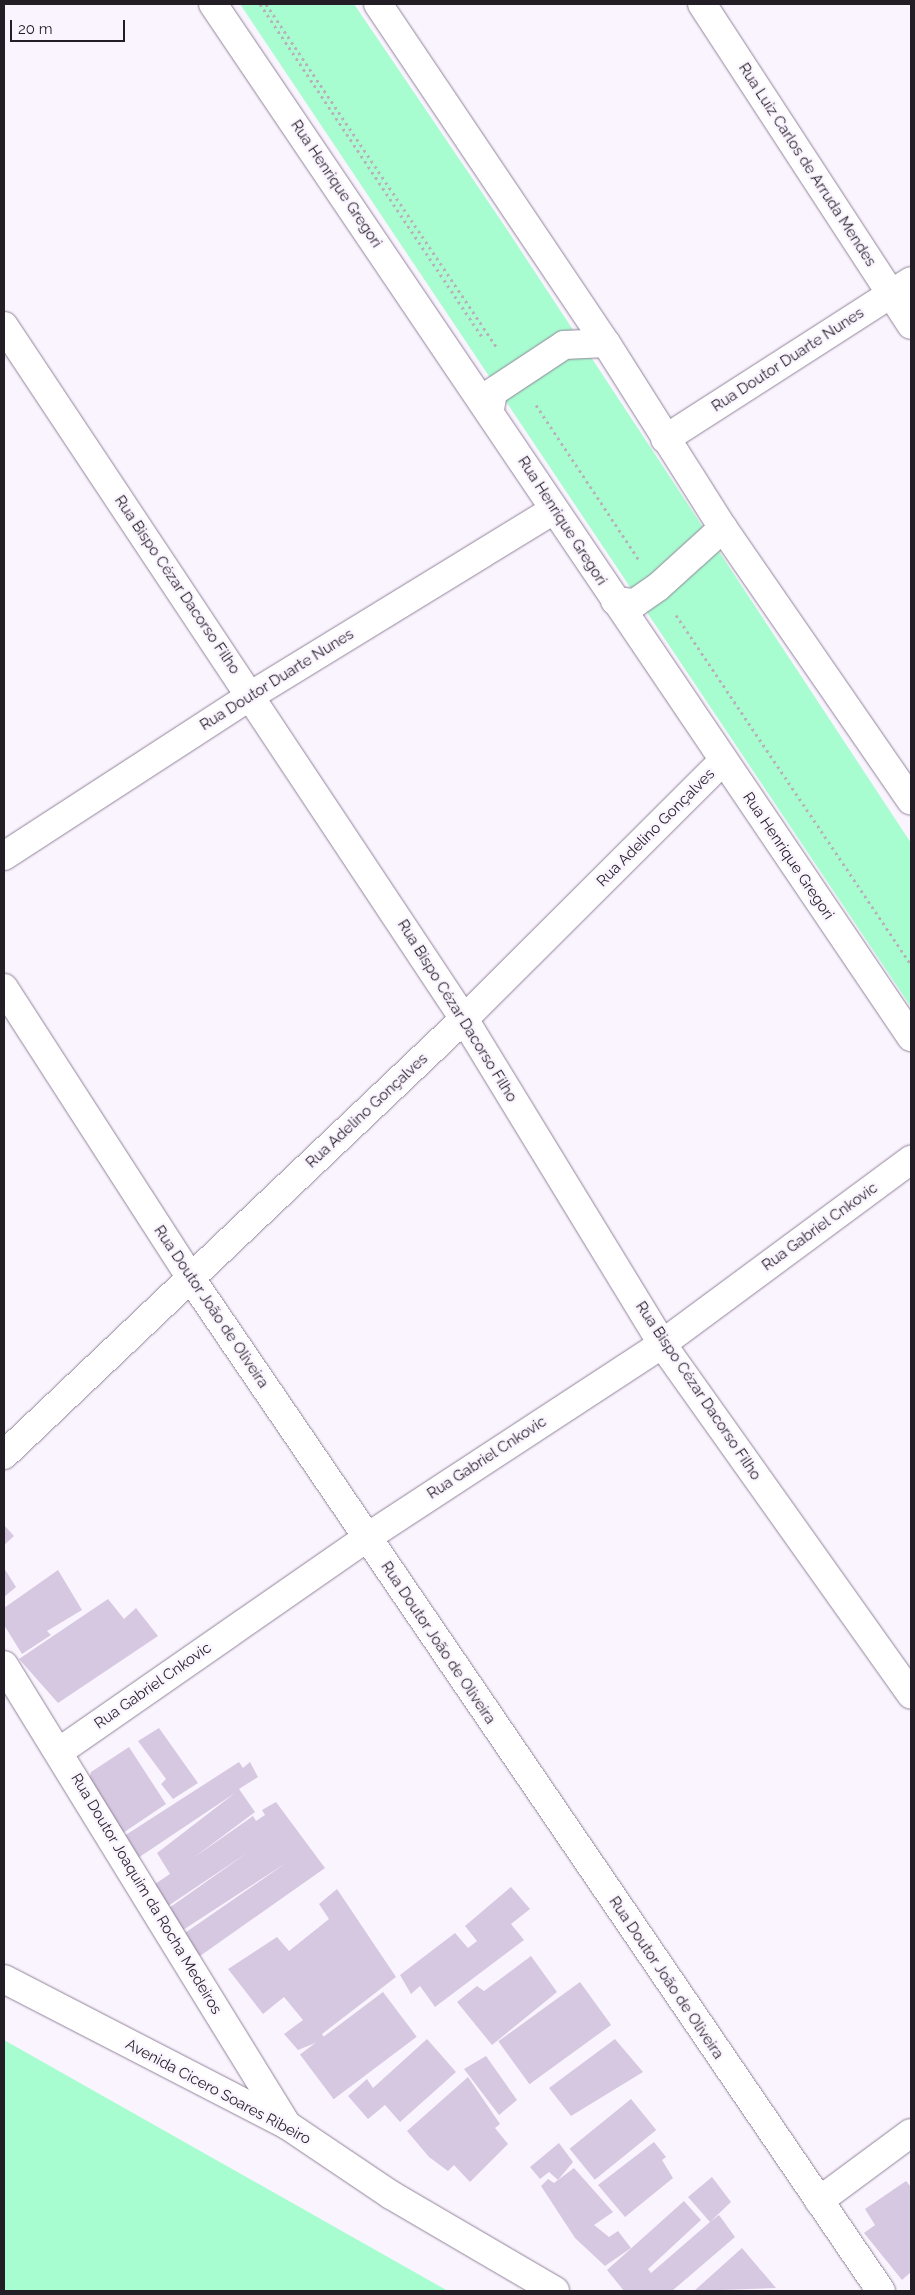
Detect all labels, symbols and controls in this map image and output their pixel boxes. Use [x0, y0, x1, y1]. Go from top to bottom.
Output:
scale bar [12, 10, 128, 42]
text: 20 m [18, 20, 53, 38]
street label: Rua Luiz Carlos de Arruda Mendes [734, 60, 880, 270]
street label: Rua Henrique Gregori [287, 117, 385, 251]
street label: Rua Doutor Duarte Nunes [708, 304, 868, 416]
street label: Rua Henrique Gregori [514, 453, 610, 589]
street label: Rua Bispo Cézar Dacorso Filho [110, 492, 244, 678]
street label: Rua Doutor Duarte Nunes [197, 625, 357, 735]
street label: Rua Adelino Gonçalves [593, 765, 719, 891]
street label: Rua Henrique Gregori [739, 789, 837, 923]
street label: Rua Bispo Cézar Dacorso Filho [393, 916, 521, 1106]
street label: Rua Adelino Gonçalves [302, 1050, 432, 1172]
street label: Rua Gabriel Cnkovic [759, 1179, 881, 1275]
street label: Rua Doutor João de Oliveira [150, 1222, 272, 1392]
street label: Rua Bispo Cézar Dacorso Filho [631, 1298, 765, 1484]
street label: Rua Gabriel Cnkovic [424, 1413, 550, 1503]
street label: Rua Doutor João de Oliveira [377, 1558, 499, 1728]
street label: Rua Gabriel Cnkovic [91, 1639, 215, 1733]
street label: Rua Doutor Joaquim da Rocha Medeiros [67, 1770, 225, 2018]
street label: Rua Doutor João de Oliveira [605, 1893, 727, 2063]
street label: Avenida Cicero Soares Ribeiro [122, 2035, 314, 2149]

